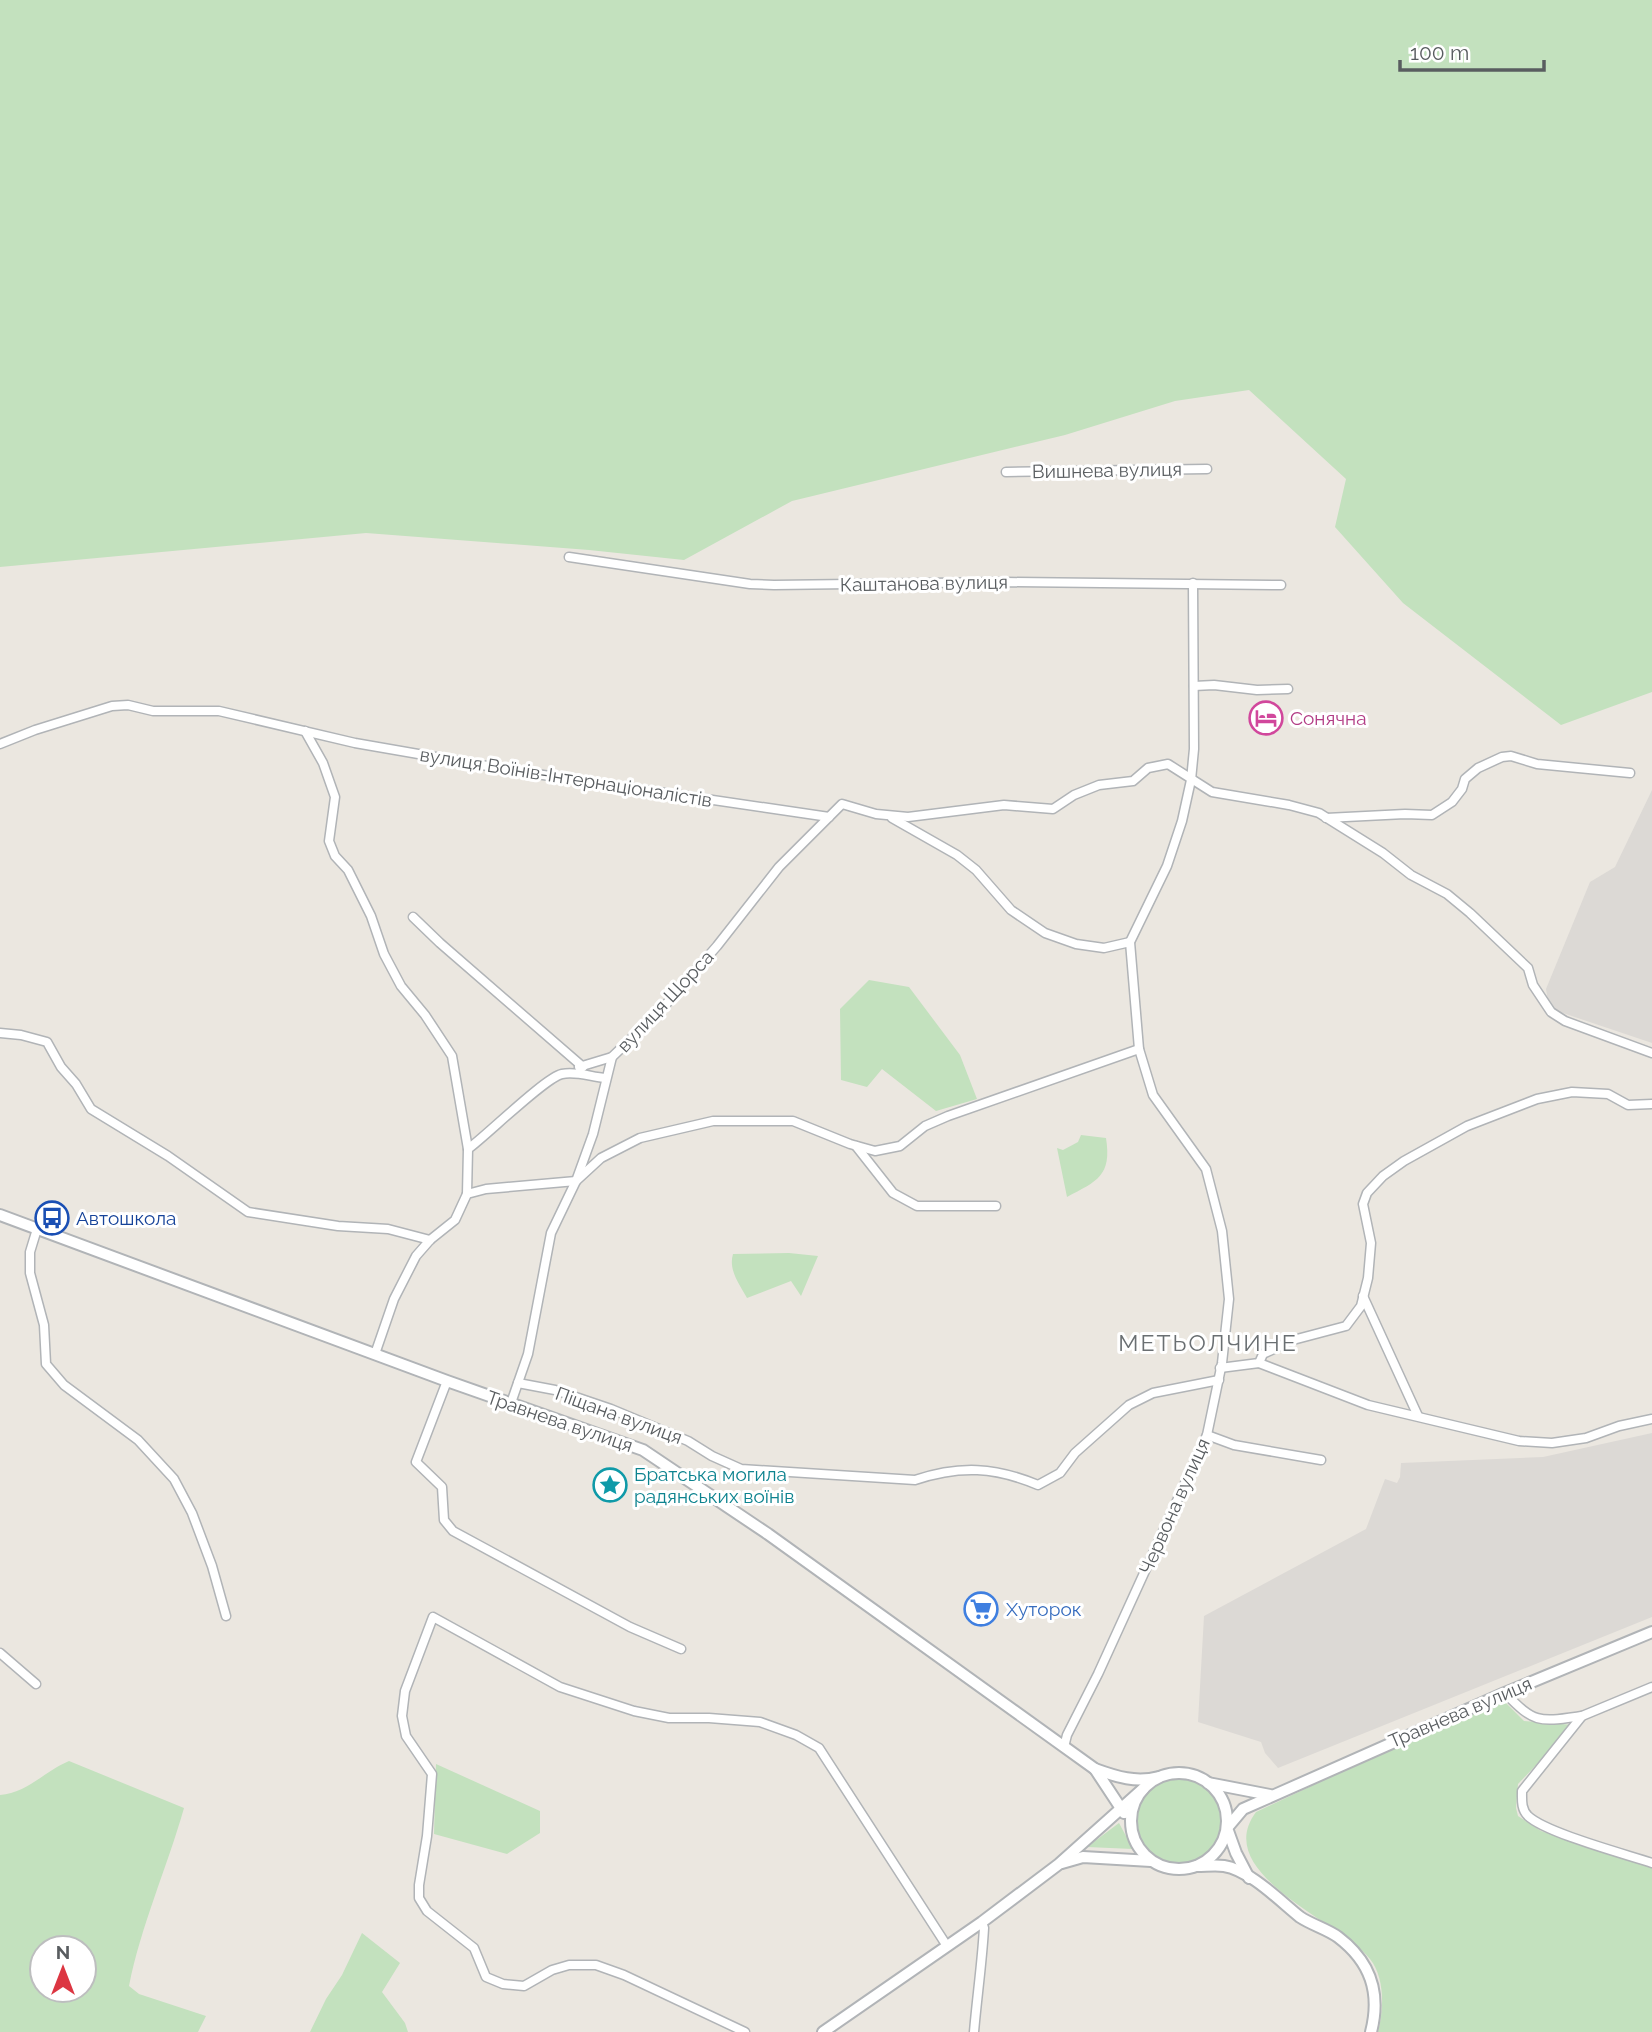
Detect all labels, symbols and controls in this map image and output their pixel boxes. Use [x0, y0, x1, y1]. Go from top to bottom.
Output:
scale bar [1400, 28, 1544, 72]
text: 100 m [1410, 40, 1469, 65]
street label: Вишнева вулиця [1032, 458, 1182, 482]
street label: Каштанова вулиця [840, 571, 1008, 595]
hotel icon: Сонячна [1247, 699, 1285, 737]
place label: Сонячна [1290, 707, 1367, 729]
street label: вулиця Воїнів-Інтернаціоналістів [418, 743, 714, 811]
street label: вулиця Щорса [612, 946, 718, 1056]
bus stop icon: Автошкола [33, 1199, 71, 1237]
place label: Автошкола [76, 1207, 176, 1229]
district label: МЕТЬОЛЧИНЕ [1118, 1329, 1298, 1356]
street label: Піщана вулиця [553, 1382, 685, 1448]
street label: Травнева вулиця [484, 1386, 636, 1456]
street label: Червона вулиця [1134, 1435, 1214, 1577]
place label: Братська могила радянських воїнів [634, 1463, 794, 1507]
place icon: Братська могила радянських воїнів [591, 1466, 629, 1504]
supermarket icon: Хуторок [962, 1590, 1000, 1628]
place label: Хуторок [1006, 1598, 1082, 1620]
street label: Травнева вулиця [1385, 1672, 1535, 1752]
north arrow [28, 1934, 98, 2004]
text: N [56, 1941, 70, 1963]

